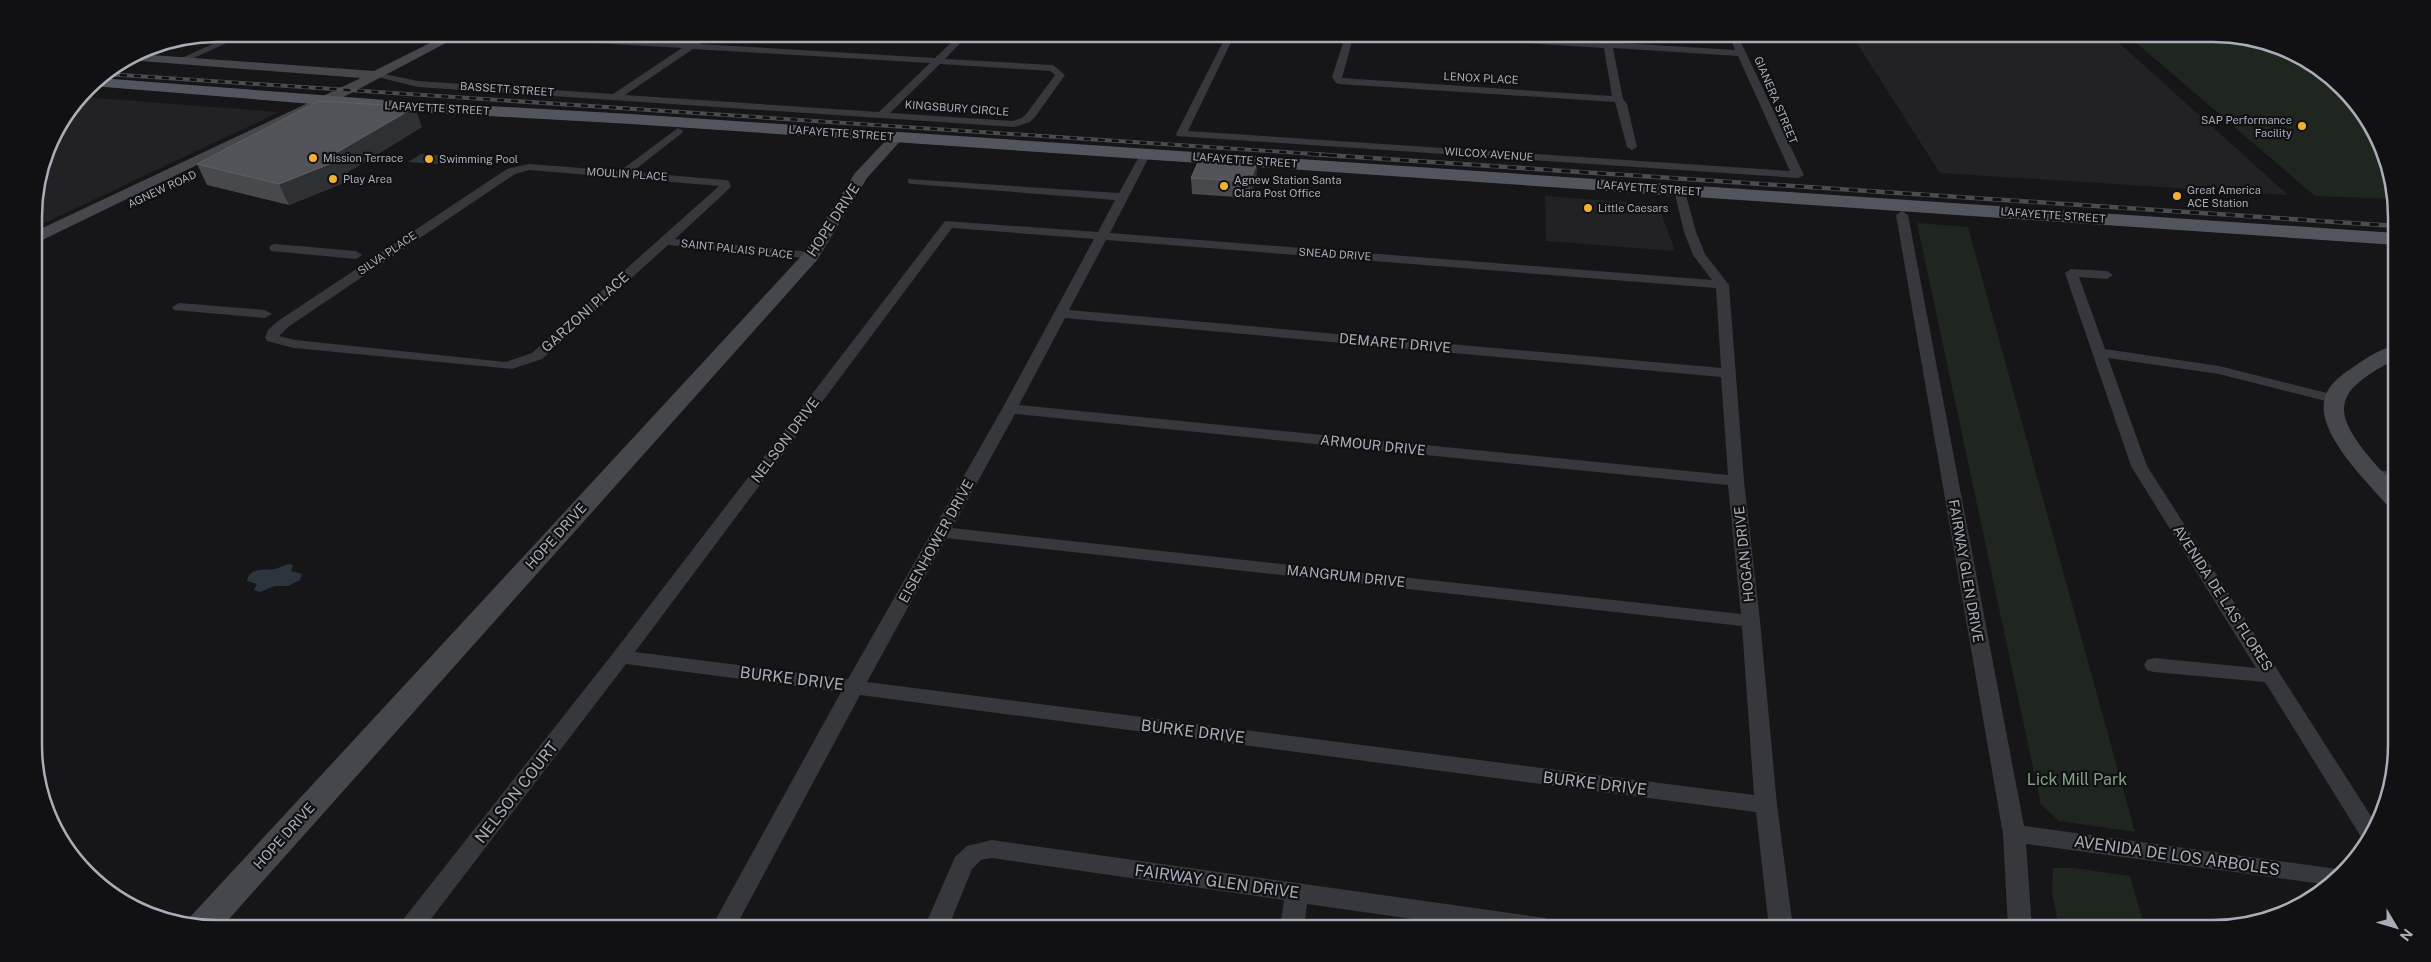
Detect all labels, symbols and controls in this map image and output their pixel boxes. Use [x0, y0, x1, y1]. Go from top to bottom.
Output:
street label: GIANERA STREET [1752, 55, 1800, 146]
street label: LENOX PLACE [1443, 70, 1519, 86]
street label: BASSETT STREET [460, 80, 555, 98]
street label: KINGSBURY CIRCLE [904, 98, 1010, 118]
street label: LAFAYETTE STREET [384, 99, 490, 117]
place label: SAP Performance Facility [2201, 114, 2292, 139]
marker: SAP Performance Facility [2296, 120, 2308, 132]
street label: LAFAYETTE STREET [788, 123, 894, 143]
street label: WILCOX AVENUE [1444, 145, 1534, 163]
street label: LAFAYETTE STREET [1192, 150, 1298, 170]
marker: Mission Terrace [307, 152, 319, 164]
place label: Mission Terrace [323, 152, 403, 164]
marker: Swimming Pool [423, 153, 435, 165]
place label: Swimming Pool [439, 153, 518, 165]
street label: MOULIN PLACE [586, 165, 668, 183]
street label: AGNEW ROAD [126, 168, 199, 210]
marker: Play Area [327, 173, 339, 185]
place label: Play Area [343, 173, 392, 185]
place label: Agnew Station Santa Clara Post Office [1234, 174, 1342, 199]
street label: LAFAYETTE STREET [1596, 178, 1702, 198]
marker: Agnew Station Santa Clara Post Office [1218, 180, 1230, 192]
street label: HOPE DRIVE [804, 181, 862, 259]
place label: Great America ACE Station [2187, 184, 2261, 209]
marker: Great America ACE Station [2171, 190, 2183, 202]
marker: Little Caesars [1582, 202, 1594, 214]
place label: Little Caesars [1598, 202, 1669, 214]
street label: LAFAYETTE STREET [2000, 205, 2106, 225]
street label: SILVA PLACE [355, 229, 419, 277]
street label: SAINT PALAIS PLACE [680, 237, 794, 261]
street label: SNEAD DRIVE [1298, 245, 1372, 263]
street label: GARZONI PLACE [538, 269, 632, 355]
street label: DEMARET DRIVE [1338, 330, 1452, 356]
street label: NELSON DRIVE [748, 394, 822, 486]
street label: ARMOUR DRIVE [1320, 432, 1426, 458]
street label: EISENHOWER DRIVE [895, 477, 977, 605]
street label: FAIRWAY GLEN DRIVE [1946, 498, 1986, 644]
street label: HOPE DRIVE [522, 500, 590, 572]
street label: HOGAN DRIVE [1731, 505, 1757, 603]
street label: AVENIDA DE LAS FLORES [2170, 522, 2276, 674]
street label: MANGRUM DRIVE [1286, 562, 1406, 590]
street label: BURKE DRIVE [739, 663, 845, 694]
street label: BURKE DRIVE [1140, 716, 1246, 747]
street label: NELSON COURT [471, 737, 562, 847]
street label: BURKE DRIVE [1542, 768, 1648, 799]
park label: Lick Mill Park [2027, 770, 2127, 789]
street label: HOPE DRIVE [250, 800, 318, 872]
street label: AVENIDA DE LOS ARBOLES [2073, 832, 2281, 879]
street label: FAIRWAY GLEN DRIVE [1134, 861, 1300, 902]
north arrow [2371, 902, 2421, 952]
text: N [2397, 926, 2416, 944]

